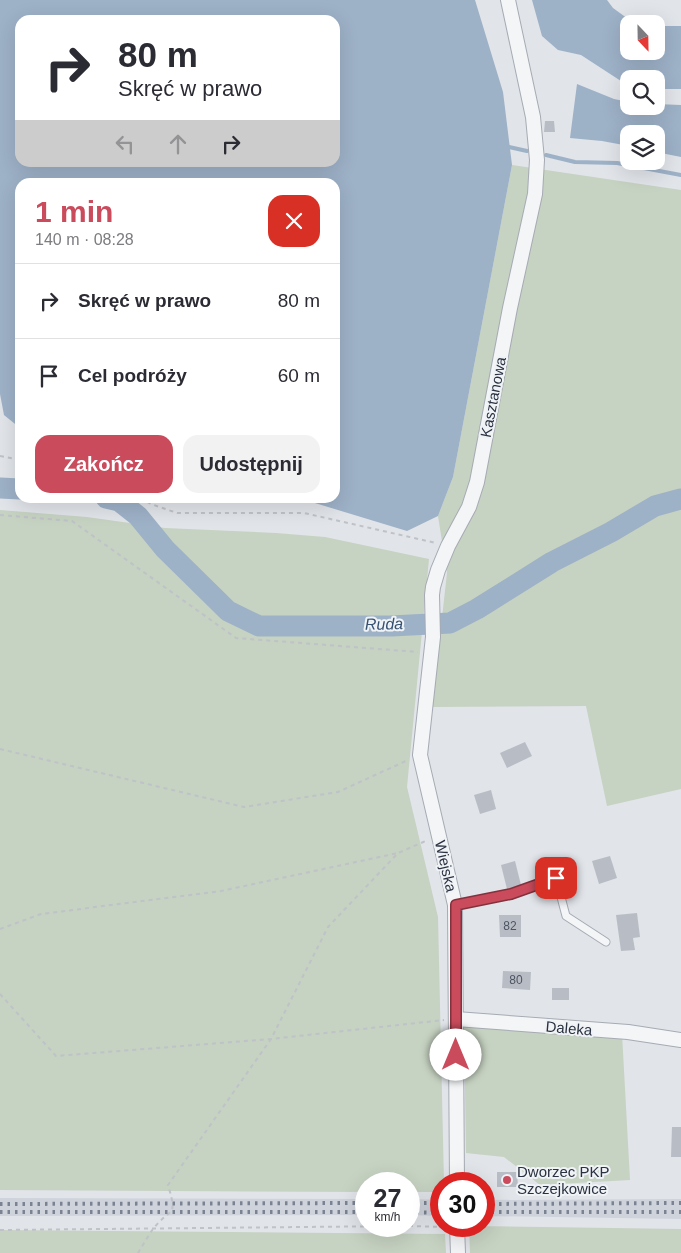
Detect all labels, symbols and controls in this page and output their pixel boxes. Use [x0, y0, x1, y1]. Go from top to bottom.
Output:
north arrow [620, 15, 665, 60]
map controls [620, 15, 665, 170]
icon: right [35, 35, 100, 100]
text: 80 m [118, 35, 198, 74]
button: search [620, 70, 665, 115]
text: Skręć w prawo [118, 76, 262, 101]
button: layers [620, 125, 665, 170]
icon: left [111, 130, 139, 158]
icon: ahead [164, 130, 192, 158]
icon: right [217, 130, 245, 158]
text: 1 min [35, 195, 113, 228]
button: close [268, 195, 320, 247]
text: 140 m · 08:28 [35, 231, 134, 248]
icon: right [35, 287, 63, 315]
text: Skręć w prawo [78, 290, 211, 311]
text: 80 m [278, 290, 320, 311]
street label: Kasztanowa [477, 355, 509, 439]
icon: arrive [35, 362, 63, 390]
text: Cel podróży [78, 365, 187, 386]
text: 60 m [278, 365, 320, 386]
button: Zakończ [35, 435, 173, 493]
button: Udostępnij [183, 435, 320, 493]
water label: Ruda [365, 615, 403, 633]
street label: Wiejska [432, 839, 460, 894]
pin [535, 857, 577, 899]
icon: arrive [542, 864, 570, 892]
house number: 82 [503, 919, 517, 933]
house number: 80 [509, 973, 523, 987]
street label: Daleka [545, 1017, 594, 1039]
position arrow [429, 1028, 481, 1080]
place label: Dworzec PKP Szczejkowice [517, 1163, 610, 1197]
speed limit sign: 30 [430, 1172, 495, 1237]
marker: Dworzec PKP Szczejkowice [501, 1174, 513, 1186]
text: 27 [374, 1184, 401, 1212]
text: km/h [374, 1210, 401, 1224]

